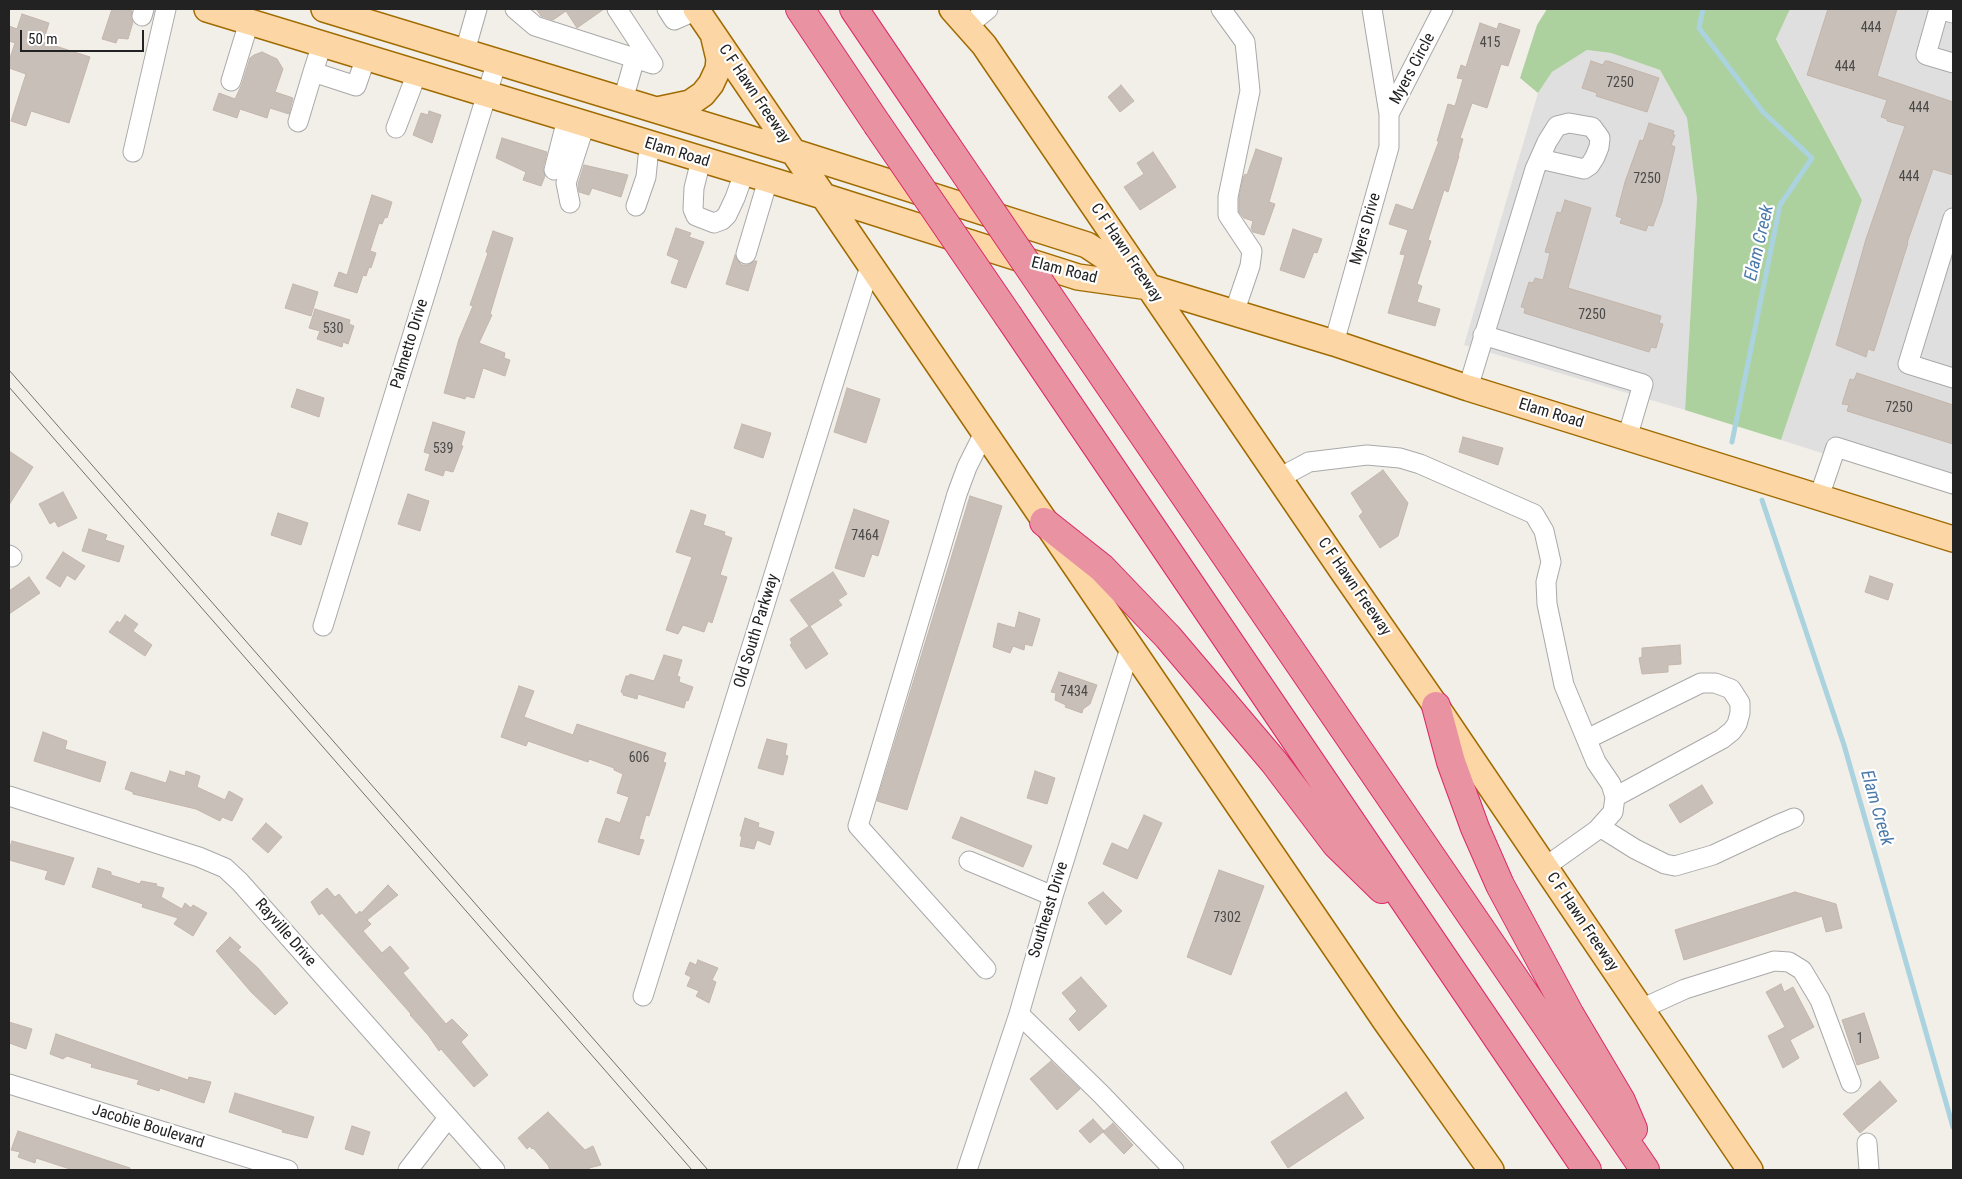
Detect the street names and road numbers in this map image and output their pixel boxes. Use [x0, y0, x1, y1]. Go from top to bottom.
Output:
street label: Myers Circle [1386, 30, 1440, 108]
street label: C F Hawn Freeway [714, 41, 794, 147]
street label: Elam Road [642, 134, 712, 172]
street label: Myers Drive [1347, 191, 1385, 267]
street label: C F Hawn Freeway [1086, 200, 1166, 306]
street label: Elam Road [1029, 254, 1099, 288]
street label: Palmetto Drive [387, 297, 433, 391]
street label: Elam Road [1516, 395, 1586, 433]
street label: C F Hawn Freeway [1313, 534, 1395, 640]
street label: Old South Parkway [731, 572, 783, 690]
street label: Southeast Drive [1025, 860, 1073, 960]
street label: C F Hawn Freeway [1542, 869, 1622, 975]
street label: Rayville Drive [250, 895, 320, 971]
street label: Jacobie Boulevard [90, 1101, 206, 1153]

